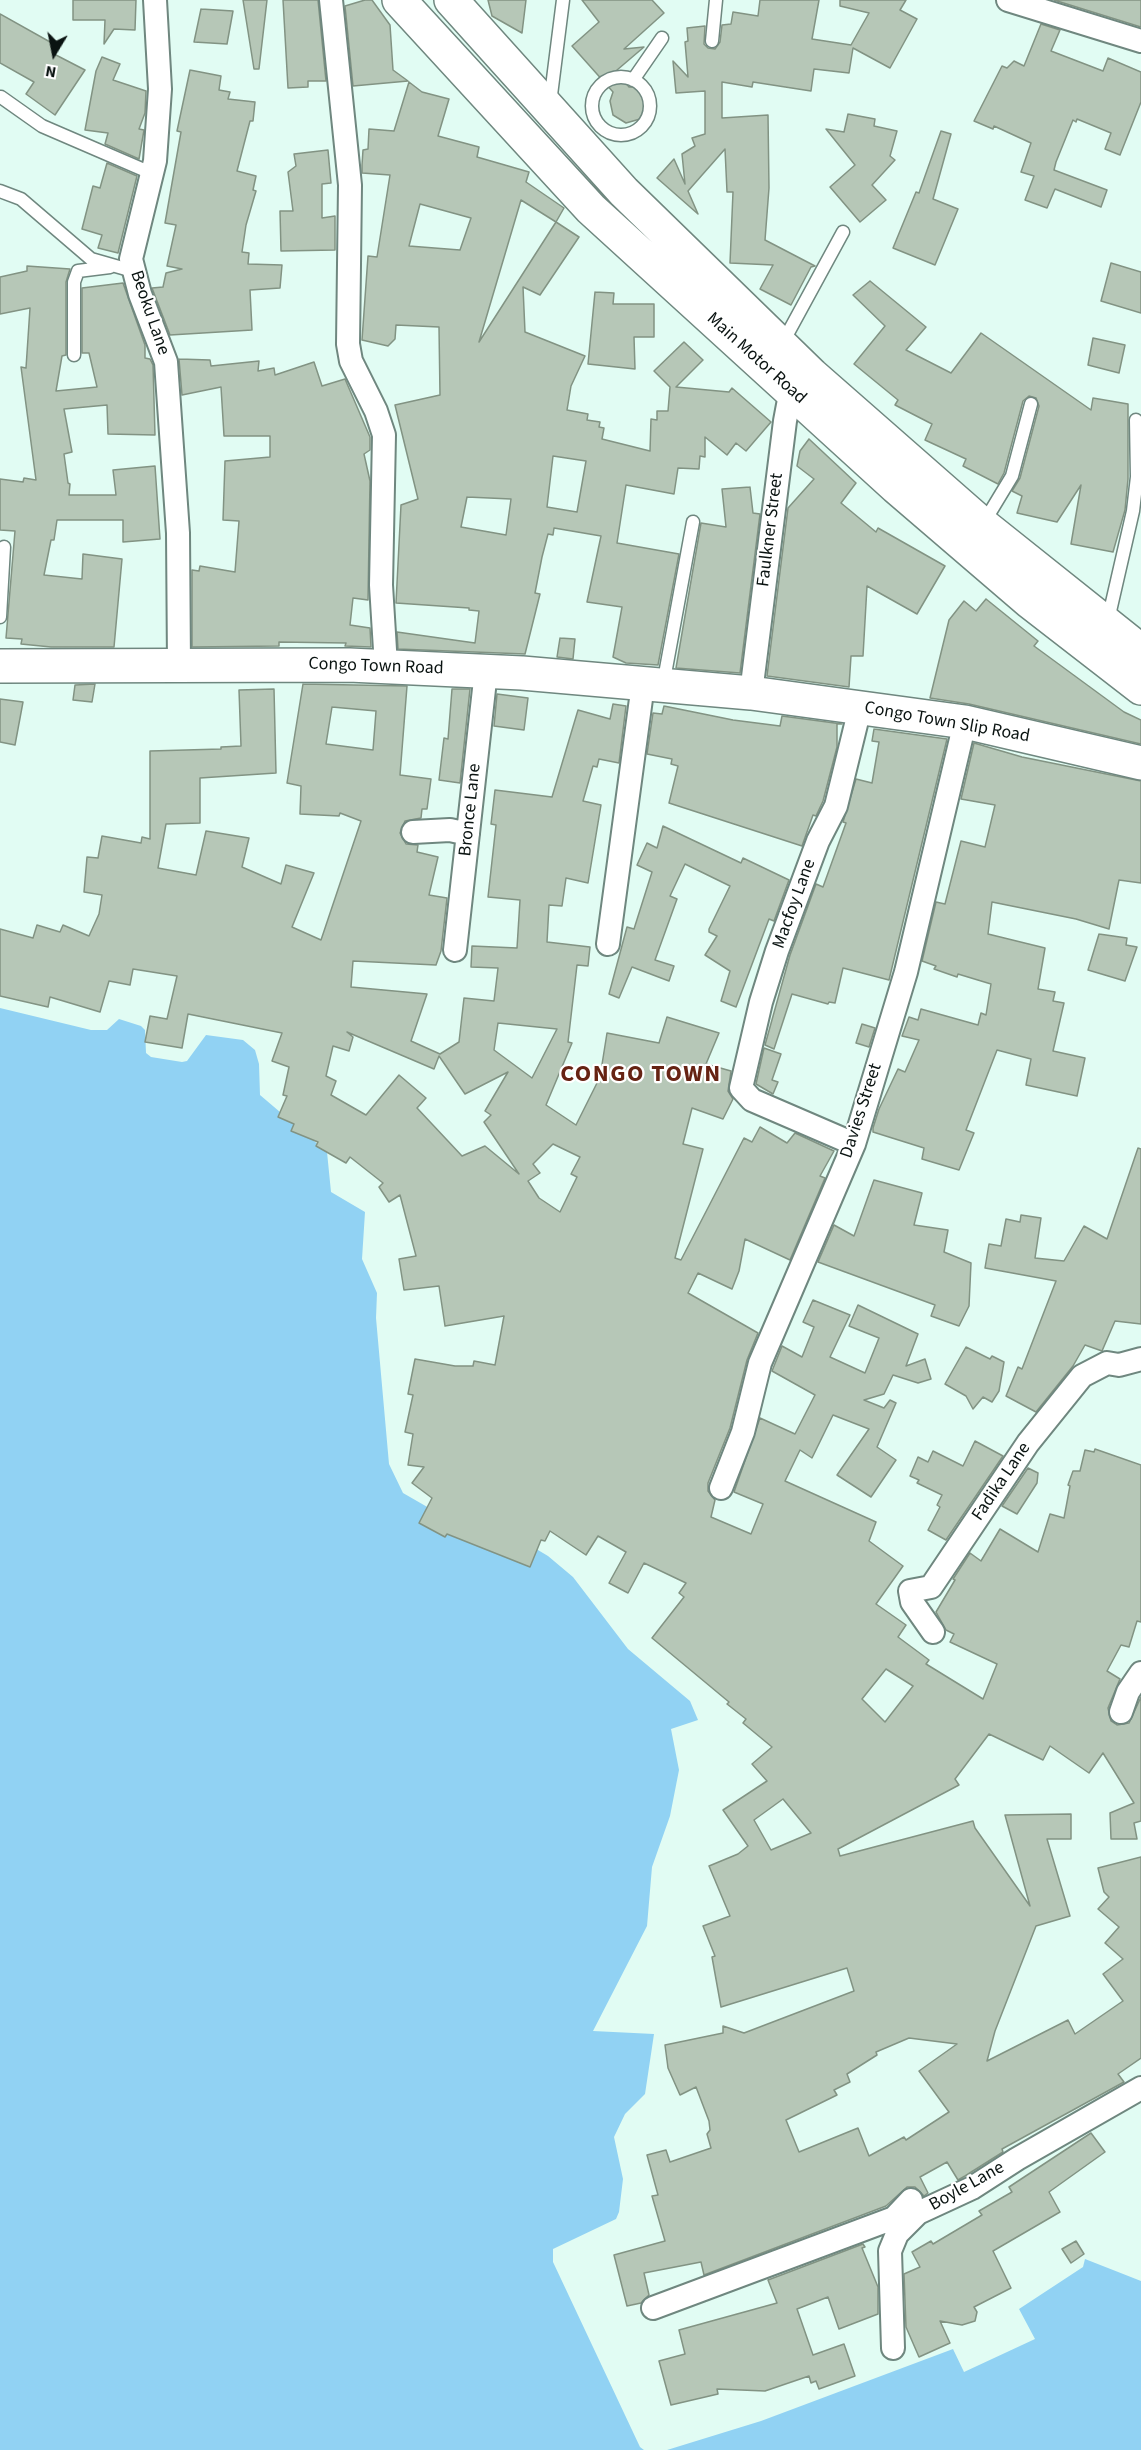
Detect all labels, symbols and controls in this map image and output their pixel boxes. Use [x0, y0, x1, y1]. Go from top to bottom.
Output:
north arrow [24, 24, 84, 84]
text: N [44, 60, 58, 83]
street label: Beoku Lane [124, 268, 174, 358]
street label: Main Motor Road [702, 309, 810, 409]
street label: Faulkner Street [753, 472, 789, 588]
street label: Congo Town Road [308, 654, 444, 680]
street label: Congo Town Slip Road [863, 698, 1031, 748]
street label: Bronce Lane [455, 763, 487, 857]
street label: Macfoy Lane [769, 856, 821, 952]
street label: Davies Street [837, 1061, 887, 1161]
district label: CONGO TOWN [560, 1062, 722, 1090]
street label: Fadika Lane [968, 1439, 1036, 1525]
street label: Boyle Lane [926, 2158, 1008, 2216]

